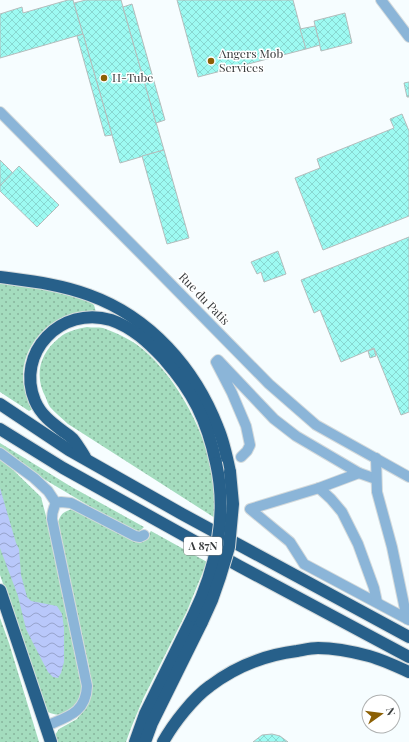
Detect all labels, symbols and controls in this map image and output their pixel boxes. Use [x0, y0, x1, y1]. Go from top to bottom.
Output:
place label: Angers Mob Services [218, 45, 283, 75]
marker: Angers Mob Services [206, 56, 216, 66]
place label: H-Tube [112, 69, 153, 85]
marker: H-Tube [99, 73, 109, 83]
street label: Rue du Patis [176, 269, 234, 328]
road number: A 87N [184, 537, 222, 555]
north arrow [361, 694, 401, 734]
text: N [383, 706, 399, 717]

